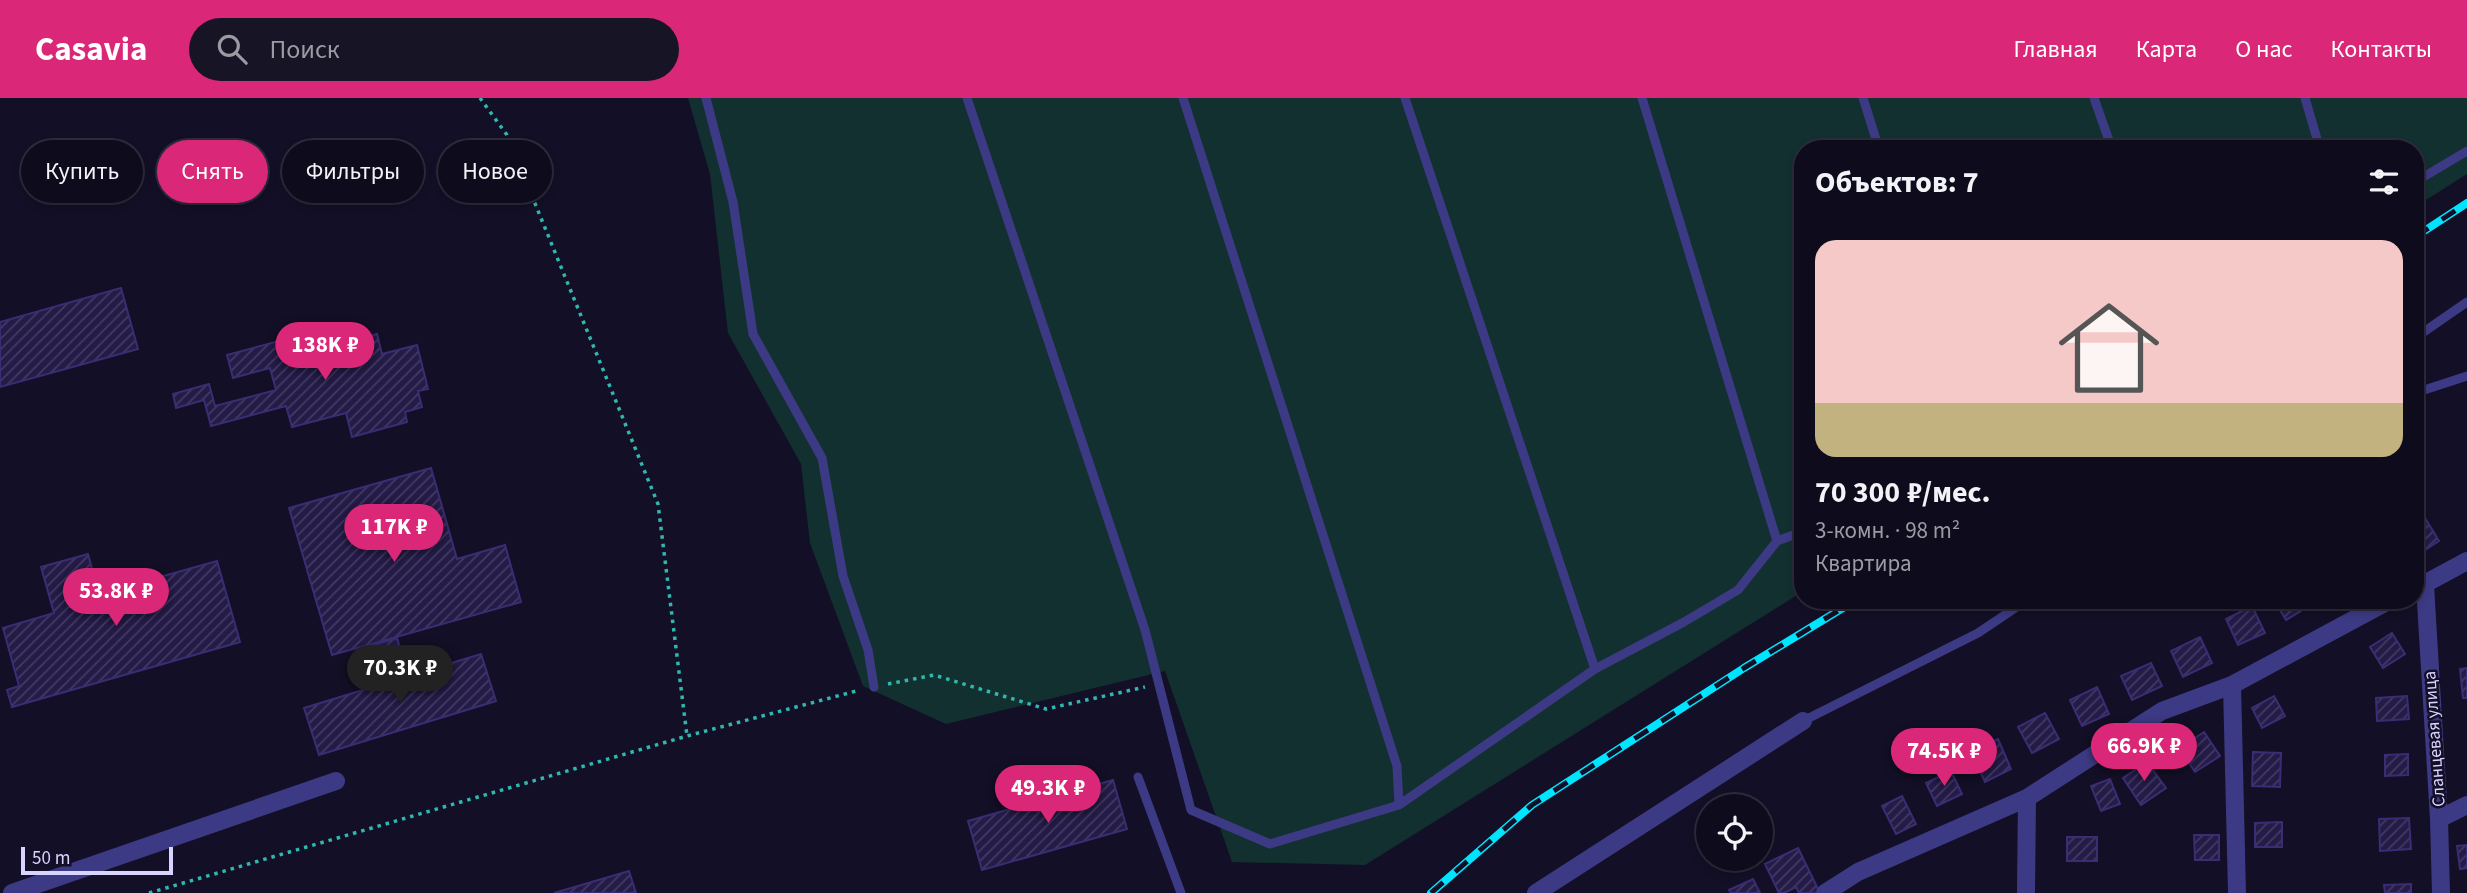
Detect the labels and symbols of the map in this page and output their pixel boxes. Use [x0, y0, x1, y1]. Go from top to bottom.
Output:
pin: 138K ₽ [268, 322, 382, 382]
pin: 117K ₽ [337, 504, 451, 564]
pin: 53.8K ₽ [51, 568, 181, 628]
pin: 70.3K ₽ [335, 646, 465, 705]
street label: Сланцевая улица [2417, 670, 2452, 808]
pin: 66.9K ₽ [2079, 724, 2209, 783]
pin: 74.5K ₽ [1879, 728, 2009, 788]
pin: 49.3K ₽ [983, 766, 1113, 825]
scale bar [21, 844, 173, 876]

